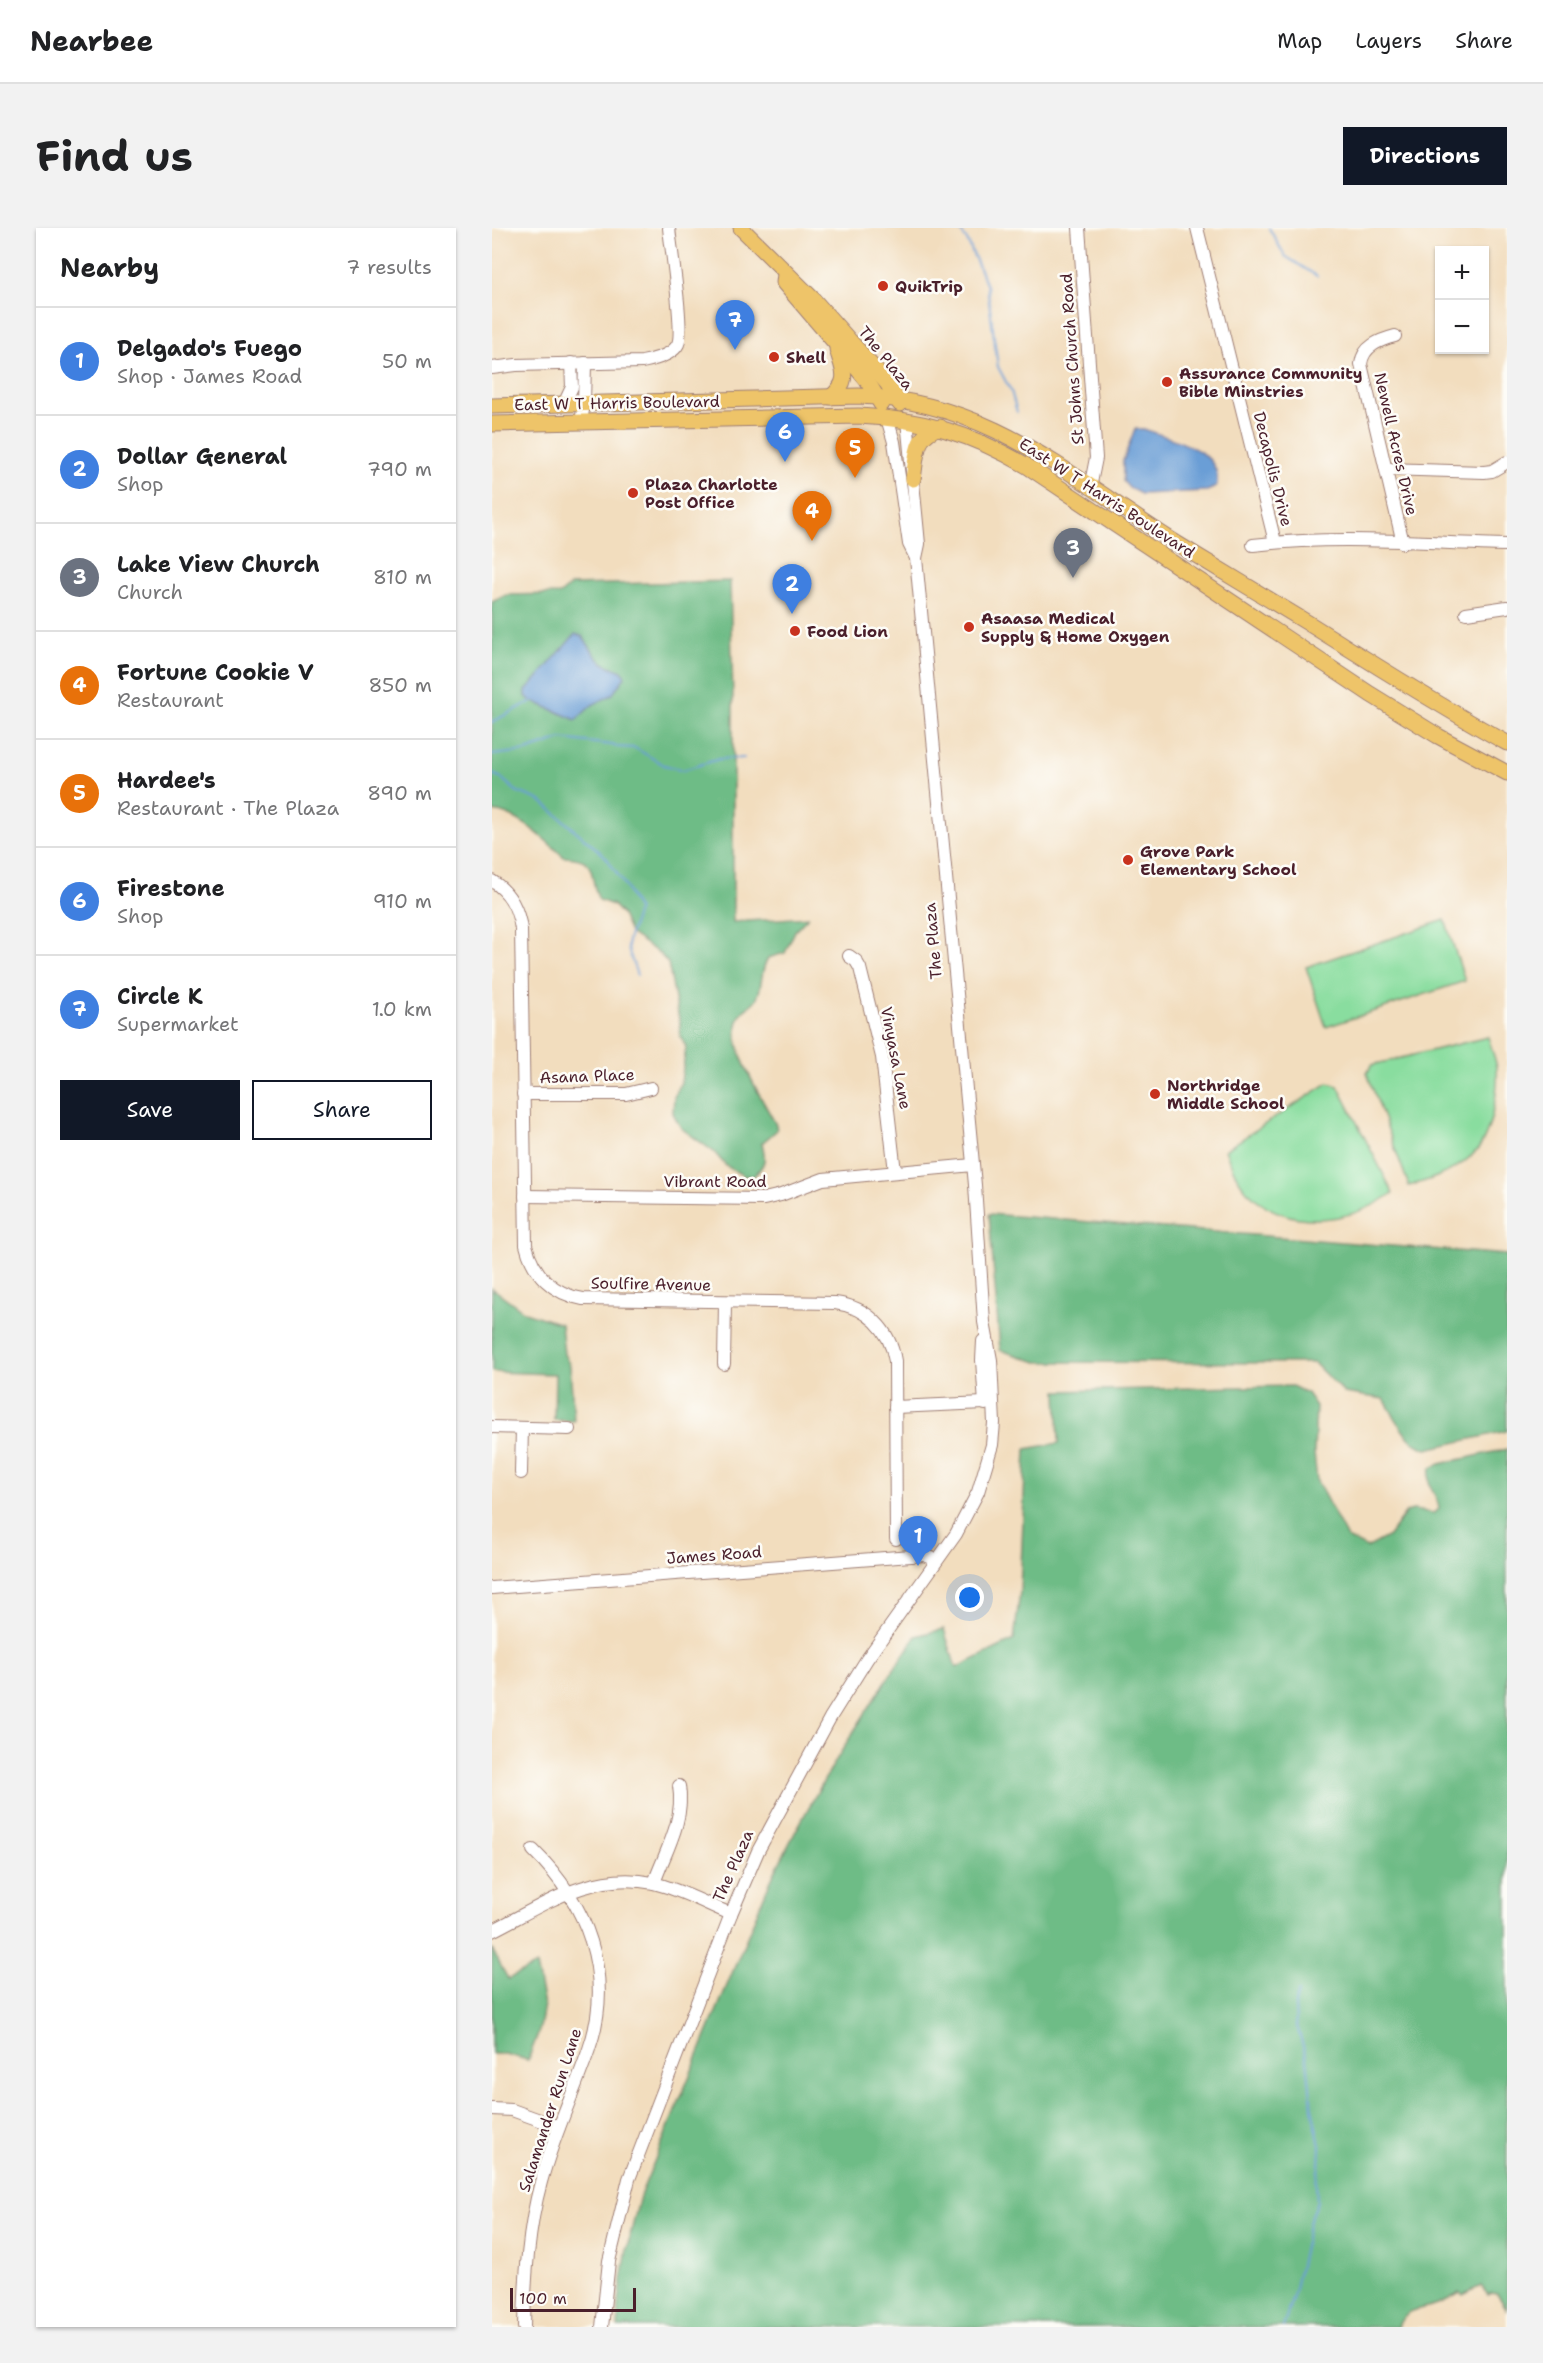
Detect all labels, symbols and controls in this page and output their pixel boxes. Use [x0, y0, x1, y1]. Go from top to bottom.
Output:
text: Nearbee [30, 22, 153, 60]
text: Map [1277, 27, 1322, 55]
text: Layers [1355, 27, 1422, 55]
text: Share [1455, 27, 1513, 55]
button: Directions [1343, 127, 1507, 185]
text: Find us [36, 128, 193, 184]
map controls [1435, 246, 1489, 354]
button: + [1435, 246, 1489, 300]
text: Nearby [60, 250, 159, 285]
text: 7 results [346, 254, 432, 280]
street label: St Johns Church Road [1056, 273, 1088, 445]
place label: QuikTrip [895, 276, 963, 297]
marker: QuikTrip [876, 279, 890, 293]
pin: 7 [716, 300, 754, 350]
button: − [1435, 300, 1489, 354]
street label: The Plaza [854, 322, 918, 394]
text: Delgado's Fuego [117, 334, 302, 363]
place label: Shell [786, 347, 827, 368]
text: 1 [75, 348, 84, 374]
text: 50 m [382, 348, 432, 374]
marker: Shell [767, 350, 781, 364]
text: Shop · James Road [117, 363, 302, 389]
place label: Assurance Community Bible Minstries [1179, 363, 1363, 402]
street label: Newell Acres Drive [1369, 370, 1423, 518]
marker: Assurance Community Bible Minstries [1160, 375, 1174, 389]
street label: East W T Harris Boulevard [514, 391, 720, 415]
street label: Decapolis Drive [1249, 410, 1297, 528]
pin: 6 [766, 412, 804, 462]
pin: 5 [836, 428, 874, 478]
street label: East W T Harris Boulevard [1015, 433, 1199, 563]
text: Dollar General [117, 442, 287, 471]
text: 2 [73, 456, 87, 482]
text: 790 m [367, 456, 432, 482]
text: Shop [117, 471, 164, 497]
place label: Plaza Charlotte Post Office [645, 474, 778, 513]
marker: Plaza Charlotte Post Office [626, 486, 640, 500]
pin: 4 [792, 492, 832, 541]
pin: 3 [1054, 528, 1092, 578]
text: Lake View Church [117, 550, 320, 579]
text: 3 [73, 564, 87, 590]
text: 810 m [373, 564, 432, 590]
pin: 2 [772, 564, 812, 614]
text: Church [117, 579, 183, 605]
place label: Asaasa Medical Supply & Home Oxygen [981, 608, 1170, 647]
marker: Asaasa Medical Supply & Home Oxygen [962, 620, 976, 634]
place label: Food Lion [807, 621, 888, 642]
marker: Food Lion [788, 624, 802, 638]
text: Fortune Cookie V [117, 658, 313, 687]
text: 4 [73, 672, 87, 698]
text: 850 m [368, 672, 432, 698]
text: Restaurant [117, 687, 224, 713]
text: Hardee's [117, 766, 216, 795]
text: 5 [73, 780, 86, 806]
text: 890 m [367, 780, 432, 806]
text: Restaurant · The Plaza [117, 795, 339, 821]
place label: Grove Park Elementary School [1140, 841, 1297, 880]
marker: Grove Park Elementary School [1121, 853, 1135, 867]
text: Firestone [117, 874, 225, 903]
text: 6 [73, 888, 87, 914]
text: 910 m [373, 888, 432, 914]
street label: The Plaza [919, 902, 947, 980]
text: Shop [117, 903, 164, 929]
text: Circle K [117, 982, 203, 1011]
text: 7 [73, 996, 87, 1022]
text: 1.0 km [372, 996, 432, 1022]
street label: Vinyasa Lane [876, 1005, 916, 1111]
text: Supermarket [117, 1011, 239, 1037]
street label: Asana Place [539, 1064, 635, 1088]
place label: Northridge Middle School [1167, 1075, 1285, 1114]
button: Save [60, 1080, 240, 1140]
button: Share [252, 1080, 432, 1140]
marker: Northridge Middle School [1148, 1087, 1162, 1101]
street label: Vibrant Road [663, 1171, 767, 1192]
street label: Soulfire Avenue [591, 1272, 711, 1296]
pin: 1 [898, 1516, 938, 1566]
street label: James Road [666, 1541, 762, 1569]
your location [955, 1583, 984, 1612]
street label: The Plaza [708, 1827, 758, 1905]
street label: Salamander Run Lane [514, 2025, 586, 2195]
scale bar [510, 2285, 636, 2312]
text: 100 m [519, 2288, 567, 2309]

